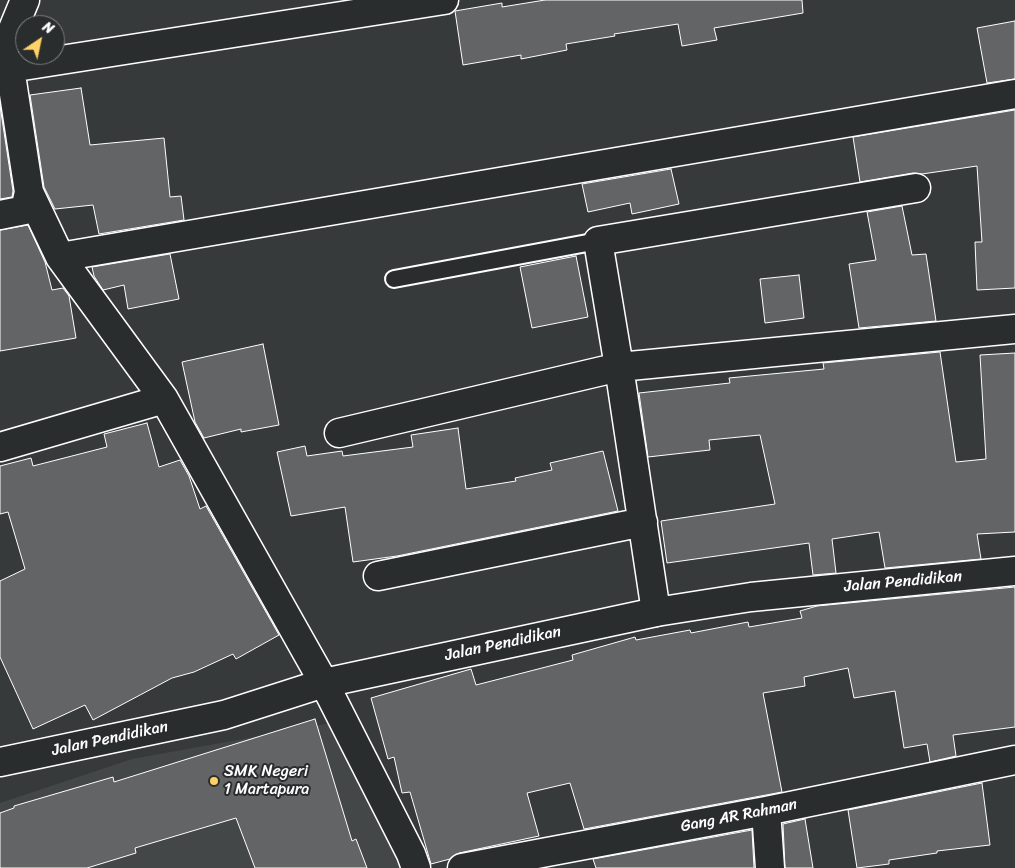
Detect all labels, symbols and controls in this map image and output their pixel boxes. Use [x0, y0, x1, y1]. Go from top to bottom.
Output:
north arrow [15, 15, 65, 65]
text: N [37, 15, 59, 41]
street label: Jalan Pendidikan [843, 567, 963, 597]
street label: Jalan Pendidikan [443, 622, 563, 666]
street label: Jalan Pendidikan [50, 717, 170, 761]
place label: SMK Negeri 1 Martapura [224, 762, 309, 800]
marker: SMK Negeri 1 Martapura [208, 775, 220, 787]
street label: Gang AR Rahman [679, 795, 799, 837]

